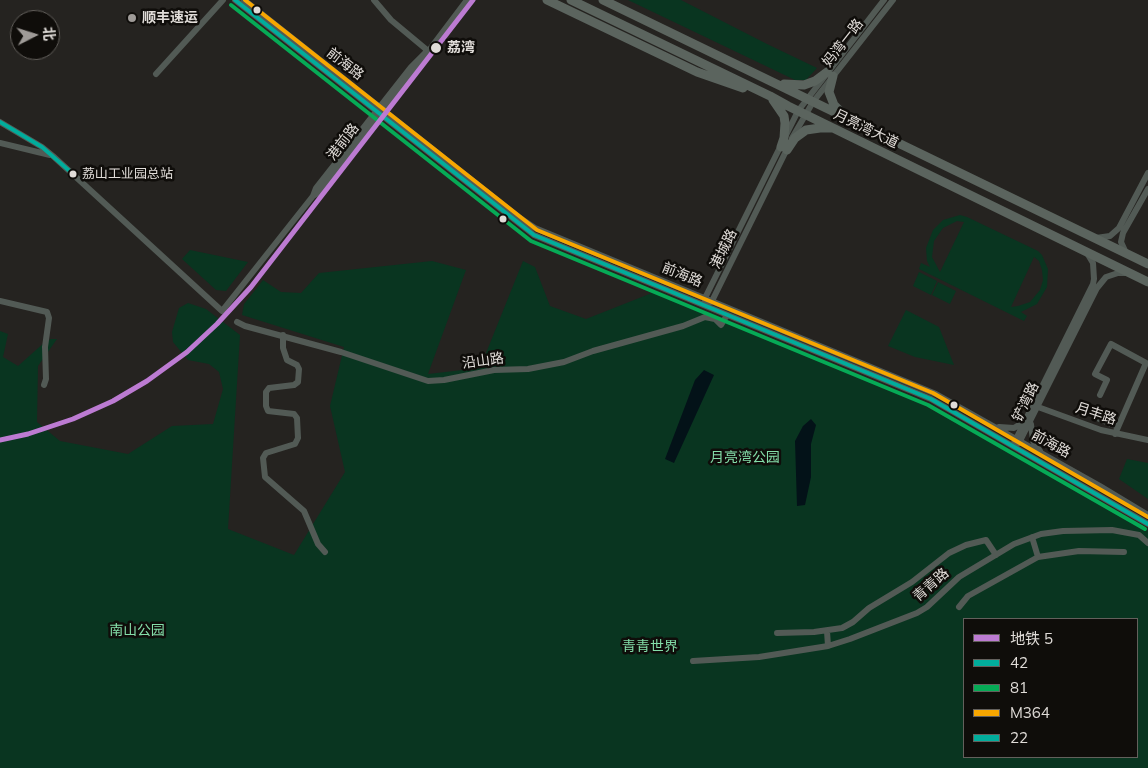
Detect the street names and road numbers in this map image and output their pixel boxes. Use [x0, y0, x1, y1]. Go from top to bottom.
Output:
street label: 妈湾一路 [819, 16, 867, 70]
street label: 前海路 [323, 44, 367, 84]
street label: 月亮湾大道 [831, 106, 901, 152]
street label: 港前路 [323, 120, 363, 164]
street label: 港城路 [707, 226, 741, 272]
street label: 前海路 [659, 259, 705, 291]
street label: 沿山路 [461, 350, 505, 372]
street label: 铲湾路 [1009, 379, 1043, 425]
street label: 月丰路 [1073, 400, 1119, 428]
street label: 前海路 [1029, 426, 1073, 462]
street label: 青青路 [910, 565, 952, 605]

